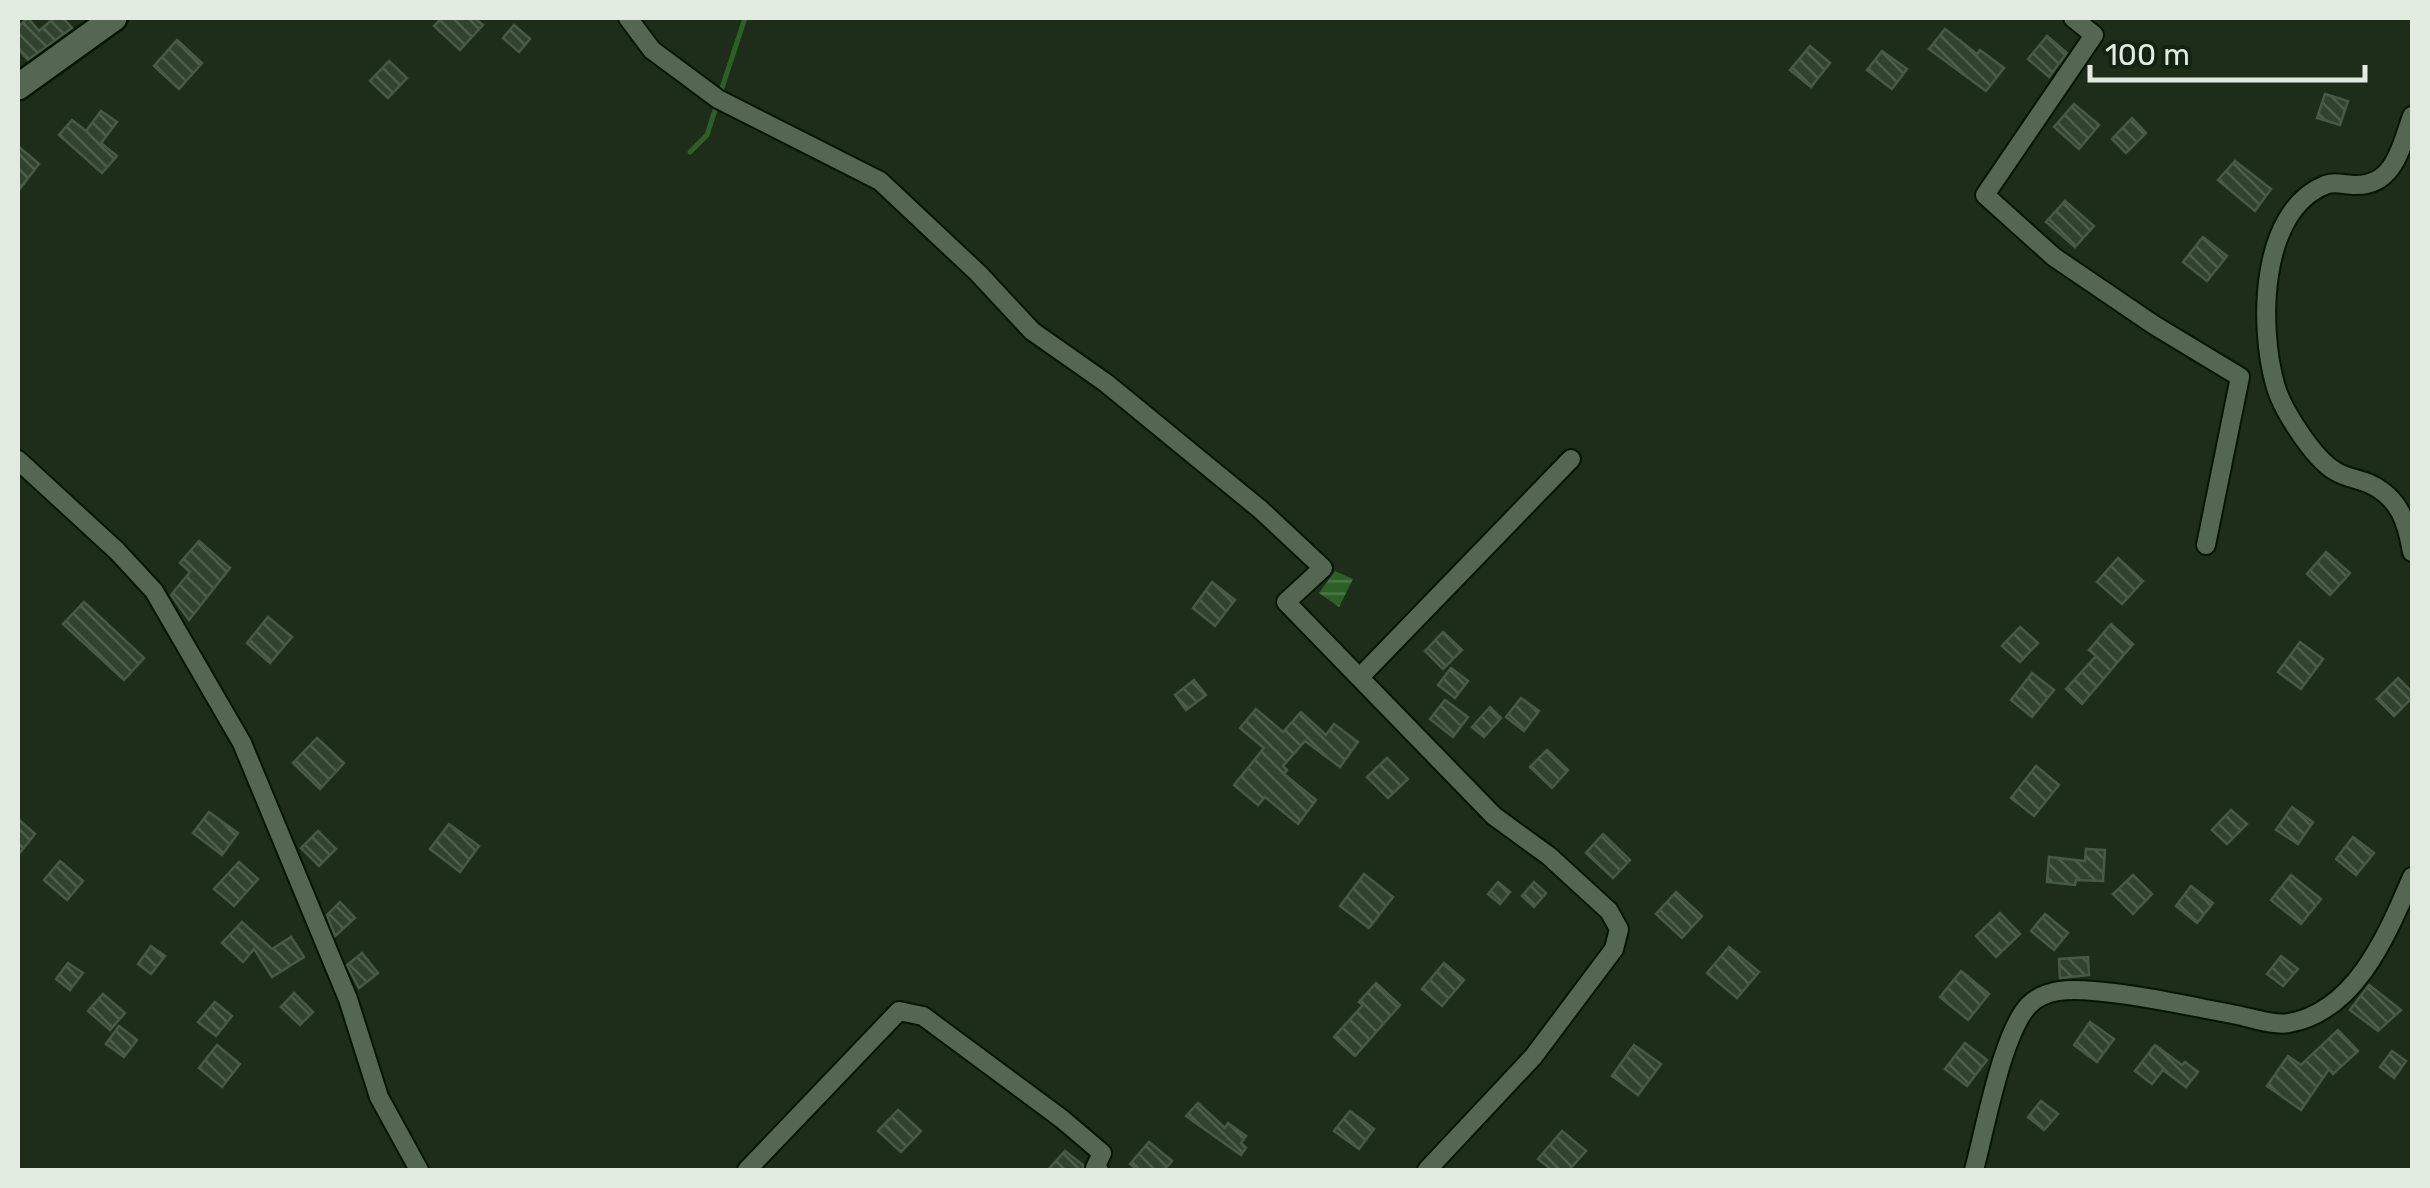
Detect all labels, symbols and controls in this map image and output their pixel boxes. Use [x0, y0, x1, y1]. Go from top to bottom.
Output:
scale bar [2090, 20, 2365, 82]
text: 100 m [2105, 37, 2190, 73]

